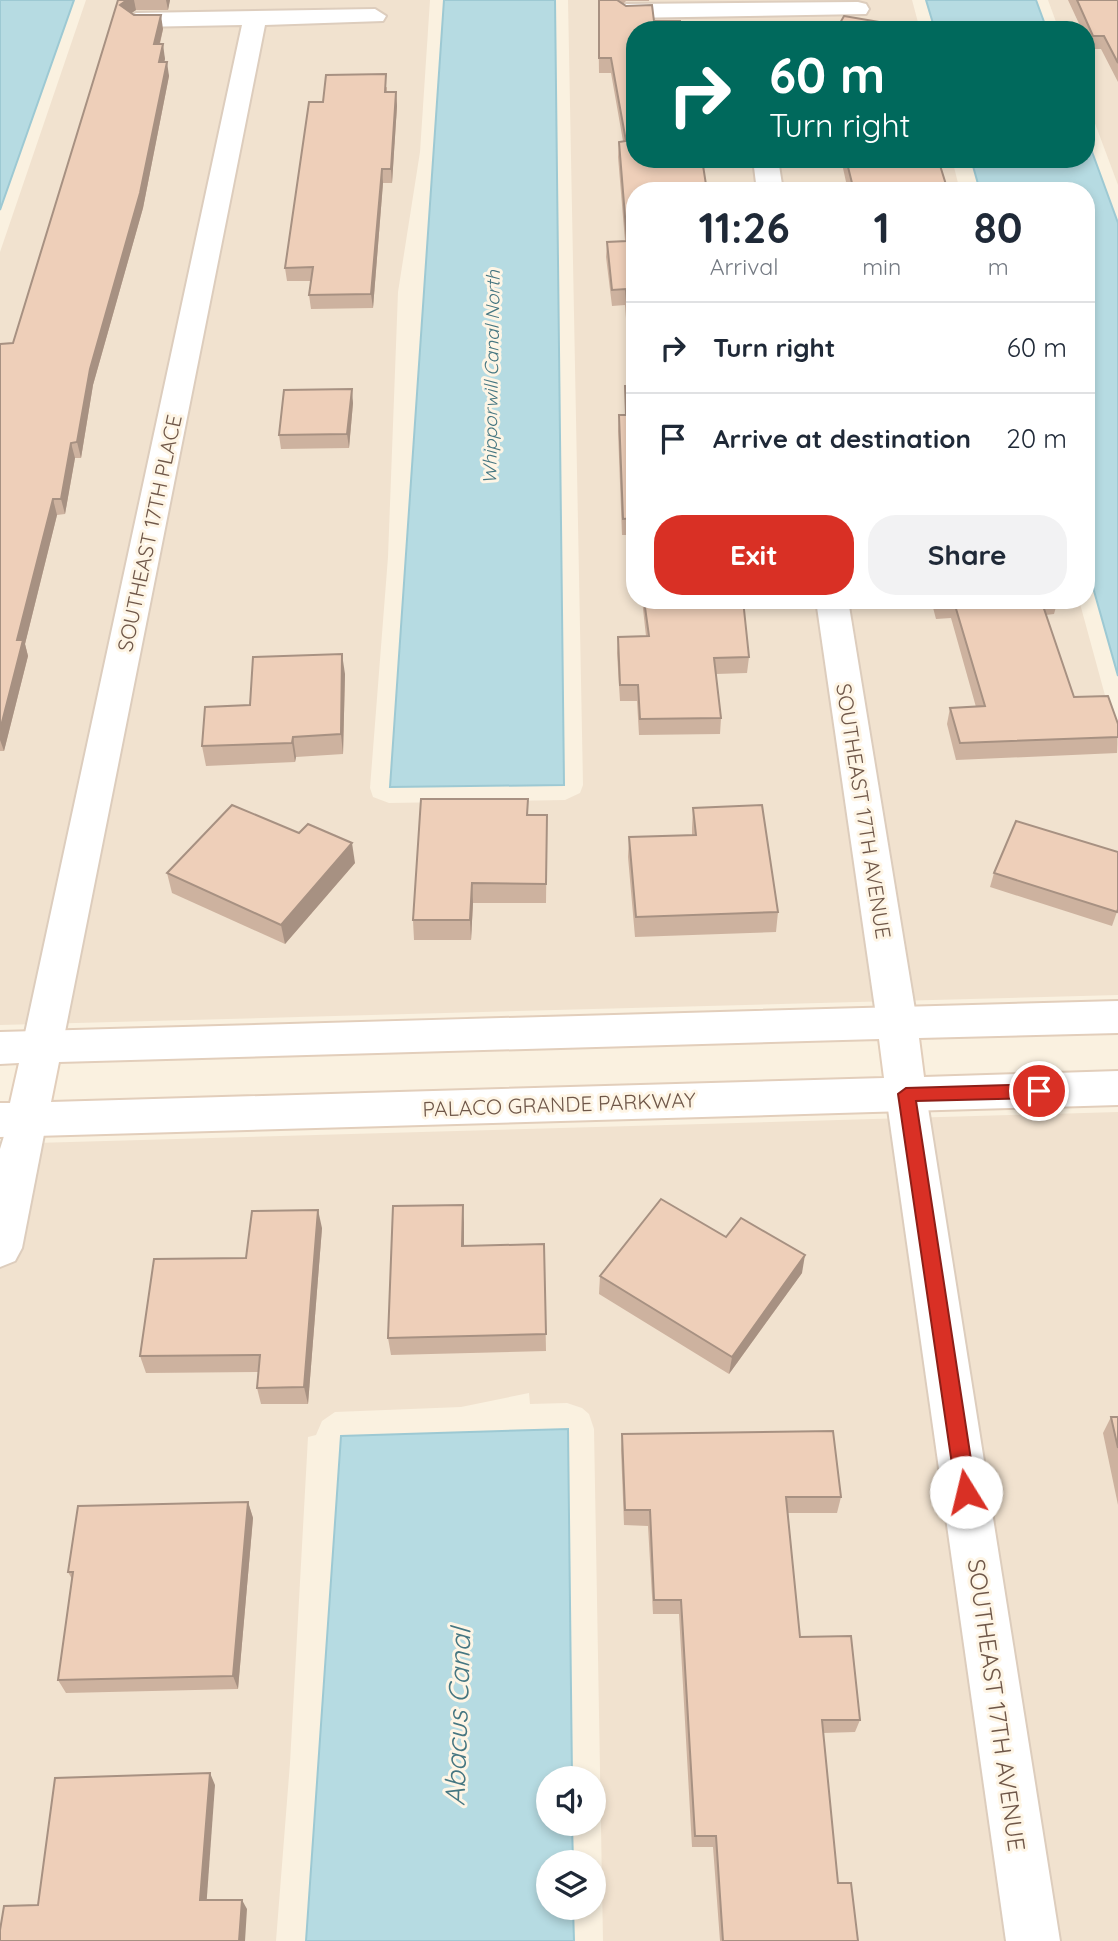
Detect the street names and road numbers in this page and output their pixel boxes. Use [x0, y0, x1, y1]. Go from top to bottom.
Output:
street label: SOUTHEAST 17TH PLACE [111, 412, 187, 654]
street label: SOUTHEAST 17TH AVENUE [831, 681, 897, 941]
street label: PALACO GRANDE PARKWAY [422, 1086, 696, 1122]
street label: SOUTHEAST 17TH AVENUE [962, 1557, 1032, 1853]

